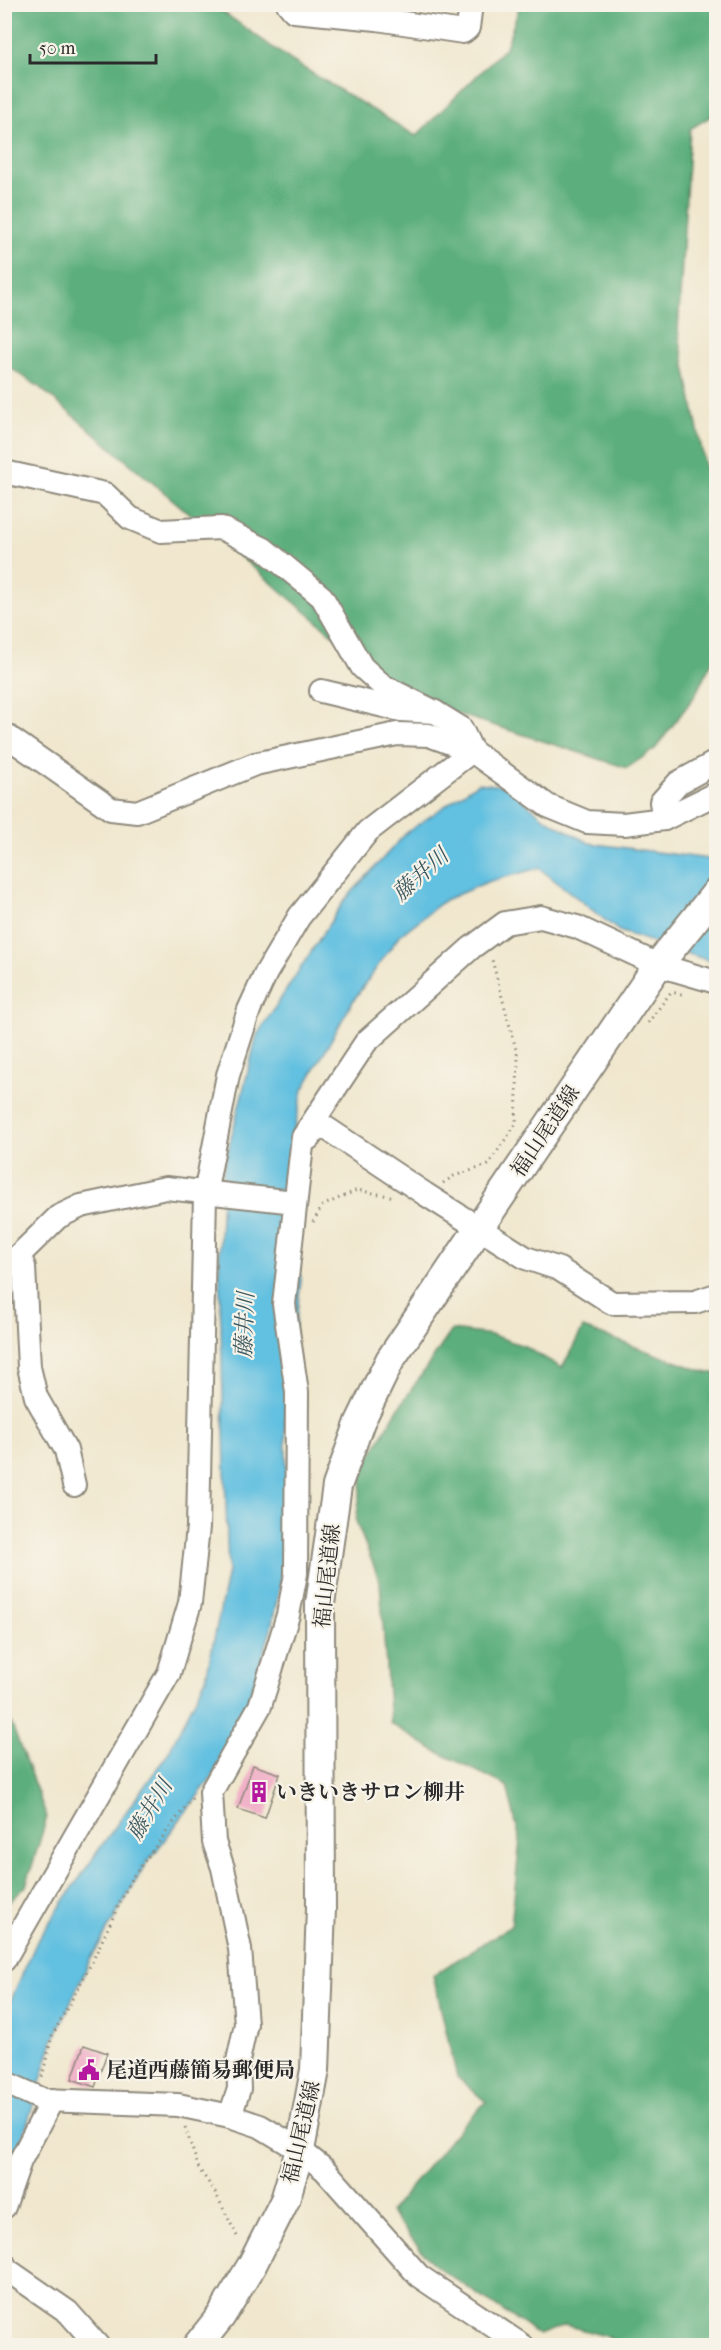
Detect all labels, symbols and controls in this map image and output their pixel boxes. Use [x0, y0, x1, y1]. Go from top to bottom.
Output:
scale bar [30, 27, 156, 65]
text: 50 m [39, 38, 76, 59]
water label: 藤井川 [387, 842, 455, 906]
street label: 福山尾道線 [506, 1081, 584, 1181]
water label: 藤井川 [231, 1290, 259, 1358]
street label: 福山尾道線 [310, 1523, 344, 1629]
water label: 藤井川 [122, 1773, 179, 1845]
building icon: いきいきサロン柳井 [247, 1780, 271, 1804]
place label: いきいきサロン柳井 [276, 1780, 465, 1804]
public building icon: 尾道西藤簡易郵便局 [77, 2058, 101, 2082]
place label: 尾道西藤簡易郵便局 [106, 2058, 295, 2082]
street label: 福山尾道線 [277, 2078, 325, 2186]

